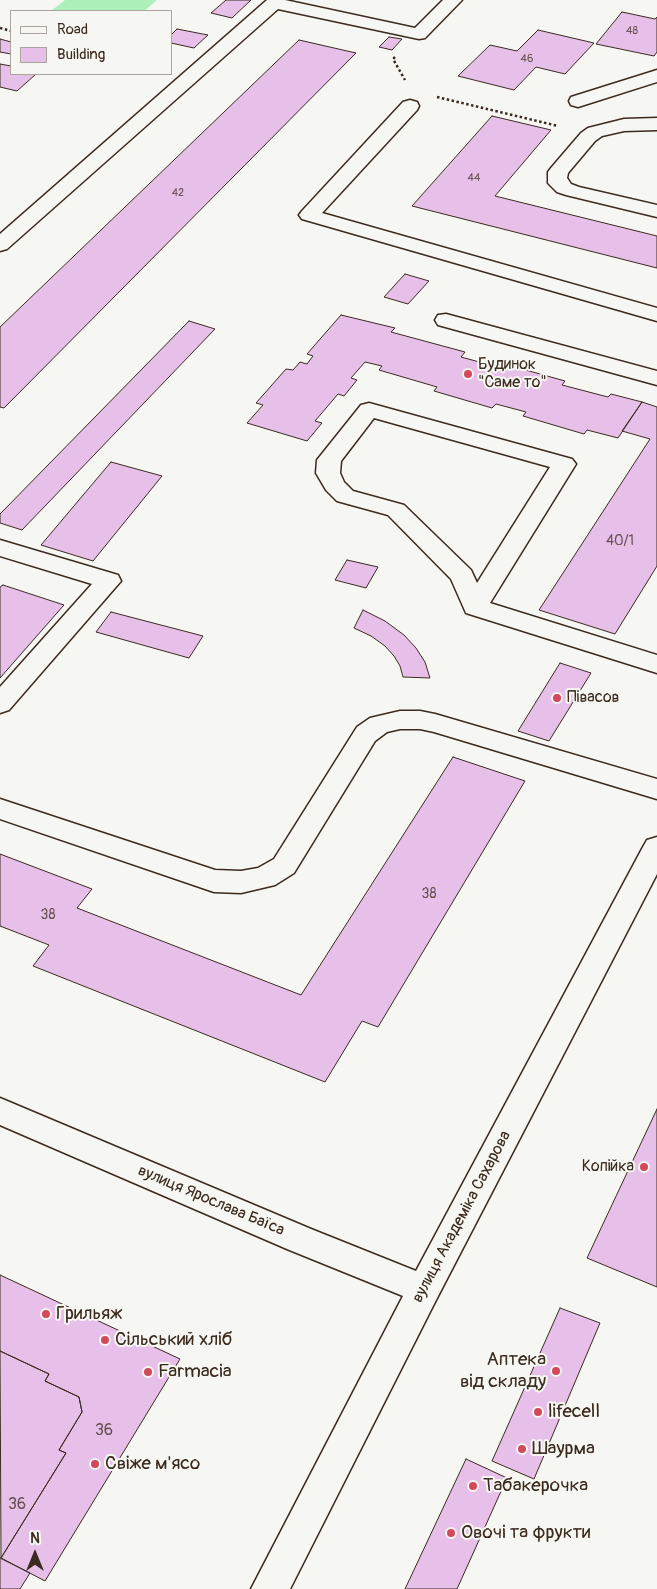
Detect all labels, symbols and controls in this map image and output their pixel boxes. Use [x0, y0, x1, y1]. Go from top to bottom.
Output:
legend [10, 10, 172, 75]
text: Road [57, 20, 88, 39]
house number: 48 [626, 24, 638, 38]
text: Building [57, 45, 105, 64]
house number: 46 [521, 52, 533, 66]
house number: 44 [468, 171, 480, 185]
house number: 42 [172, 186, 184, 200]
place label: Будинок "Саме то" [478, 355, 547, 393]
marker: Будинок "Саме то" [462, 368, 474, 380]
house number: 40/1 [606, 533, 634, 549]
place label: Півасов [567, 688, 619, 708]
marker: Півасов [551, 692, 563, 704]
house number: 38 [422, 886, 436, 902]
house number: 38 [41, 907, 55, 923]
street label: вулиця Академіка Сахарова [409, 1128, 515, 1306]
place label: Копійка [582, 1157, 634, 1177]
street label: вулиця Ярослава Баїса [135, 1161, 287, 1241]
marker: Копійка [638, 1161, 650, 1173]
place label: Грильяж [56, 1303, 122, 1325]
marker: Грильяж [40, 1308, 52, 1320]
place label: Сільський хліб [115, 1329, 233, 1351]
marker: Сільський хліб [99, 1334, 111, 1346]
place label: Аптека від складу [460, 1349, 546, 1393]
place label: Farmacia [158, 1361, 231, 1383]
marker: Аптека від складу [550, 1365, 562, 1377]
marker: Farmacia [142, 1366, 154, 1378]
place label: lifecell [548, 1401, 600, 1423]
marker: lifecell [532, 1406, 544, 1418]
house number: 36 [95, 1421, 113, 1441]
place label: Шаурма [532, 1438, 595, 1460]
marker: Шаурма [516, 1443, 528, 1455]
place label: Свіже м'ясо [105, 1453, 200, 1475]
marker: Свіже м'ясо [89, 1458, 101, 1470]
place label: Табакерочка [483, 1475, 588, 1497]
marker: Табакерочка [467, 1480, 479, 1492]
house number: 36 [8, 1495, 26, 1515]
place label: Овочі та фрукти [461, 1522, 590, 1544]
marker: Овочі та фрукти [445, 1527, 457, 1539]
north arrow [10, 1529, 60, 1579]
text: N [30, 1530, 40, 1547]

